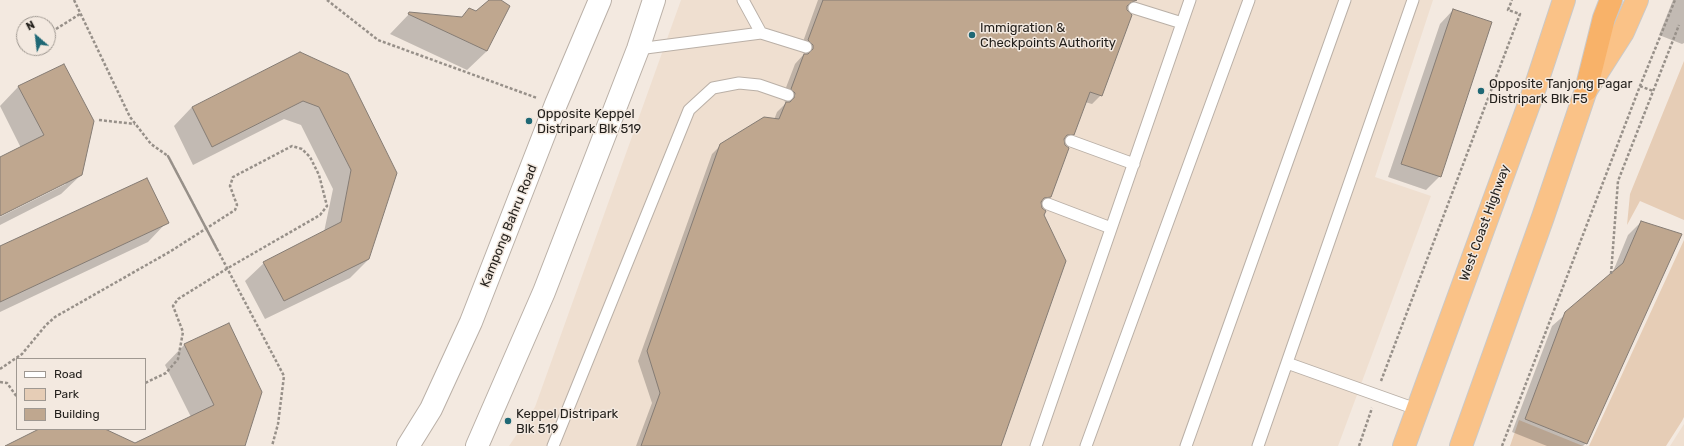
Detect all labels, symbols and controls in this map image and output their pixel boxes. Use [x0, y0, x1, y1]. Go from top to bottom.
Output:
north arrow [16, 16, 56, 56]
text: N [24, 18, 37, 33]
place label: Immigration & Checkpoints Authority [980, 20, 1116, 51]
marker: Immigration & Checkpoints Authority [967, 30, 977, 40]
place label: Opposite Tanjong Pagar Distripark Blk F5 [1489, 76, 1632, 107]
marker: Opposite Tanjong Pagar Distripark Blk F5 [1476, 86, 1486, 96]
place label: Opposite Keppel Distripark Blk 519 [537, 106, 641, 137]
marker: Opposite Keppel Distripark Blk 519 [524, 116, 534, 126]
street label: Kampong Bahru Road [477, 162, 541, 290]
street label: West Coast Highway [1457, 163, 1513, 283]
legend [16, 358, 146, 430]
text: Road [54, 367, 82, 381]
text: Park [54, 387, 79, 401]
place label: Keppel Distripark Blk 519 [516, 406, 618, 437]
text: Building [54, 407, 100, 421]
marker: Keppel Distripark Blk 519 [503, 416, 513, 426]

